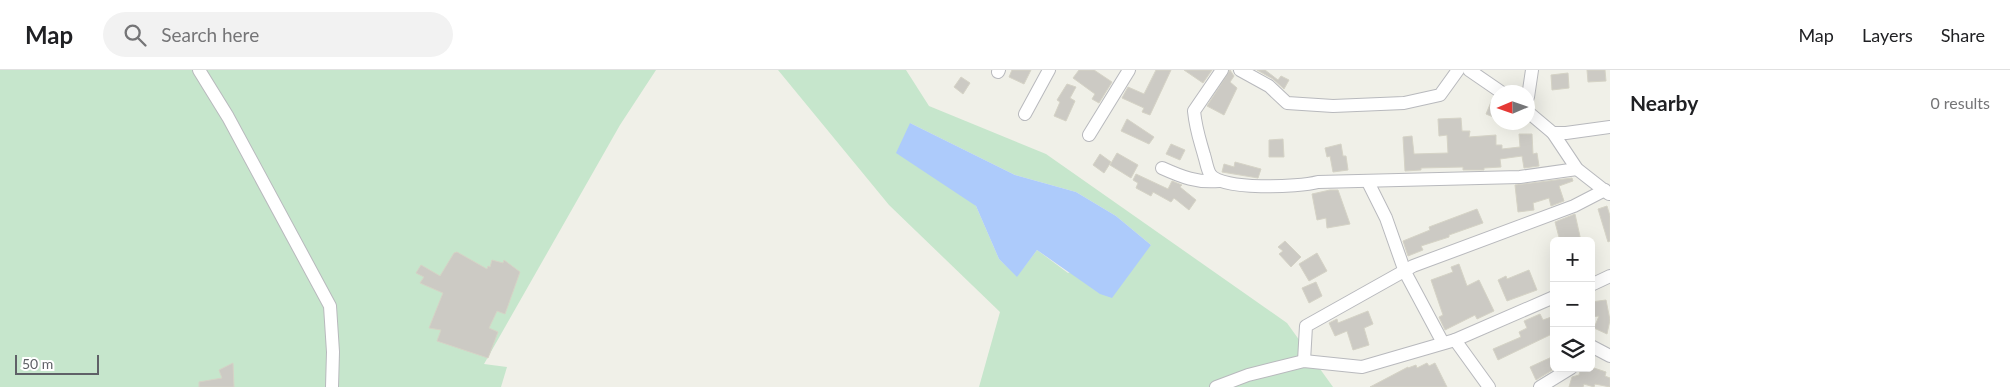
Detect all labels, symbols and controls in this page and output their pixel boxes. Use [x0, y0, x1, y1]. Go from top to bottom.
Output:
search box [103, 12, 453, 57]
text: Map [25, 20, 73, 49]
icon: search [121, 21, 149, 49]
text: Search here [161, 23, 259, 46]
text: Map [1798, 24, 1834, 46]
text: Layers [1862, 24, 1913, 46]
text: Share [1941, 24, 1985, 46]
north arrow [1490, 85, 1535, 130]
text: Nearby [1630, 90, 1698, 115]
text: 0 results [1930, 93, 1990, 112]
map controls [1550, 237, 1595, 372]
button: + [1550, 237, 1595, 282]
button: − [1550, 282, 1595, 327]
button: layers [1550, 327, 1595, 372]
scale bar [15, 352, 99, 375]
text: 50 m [22, 355, 53, 372]

